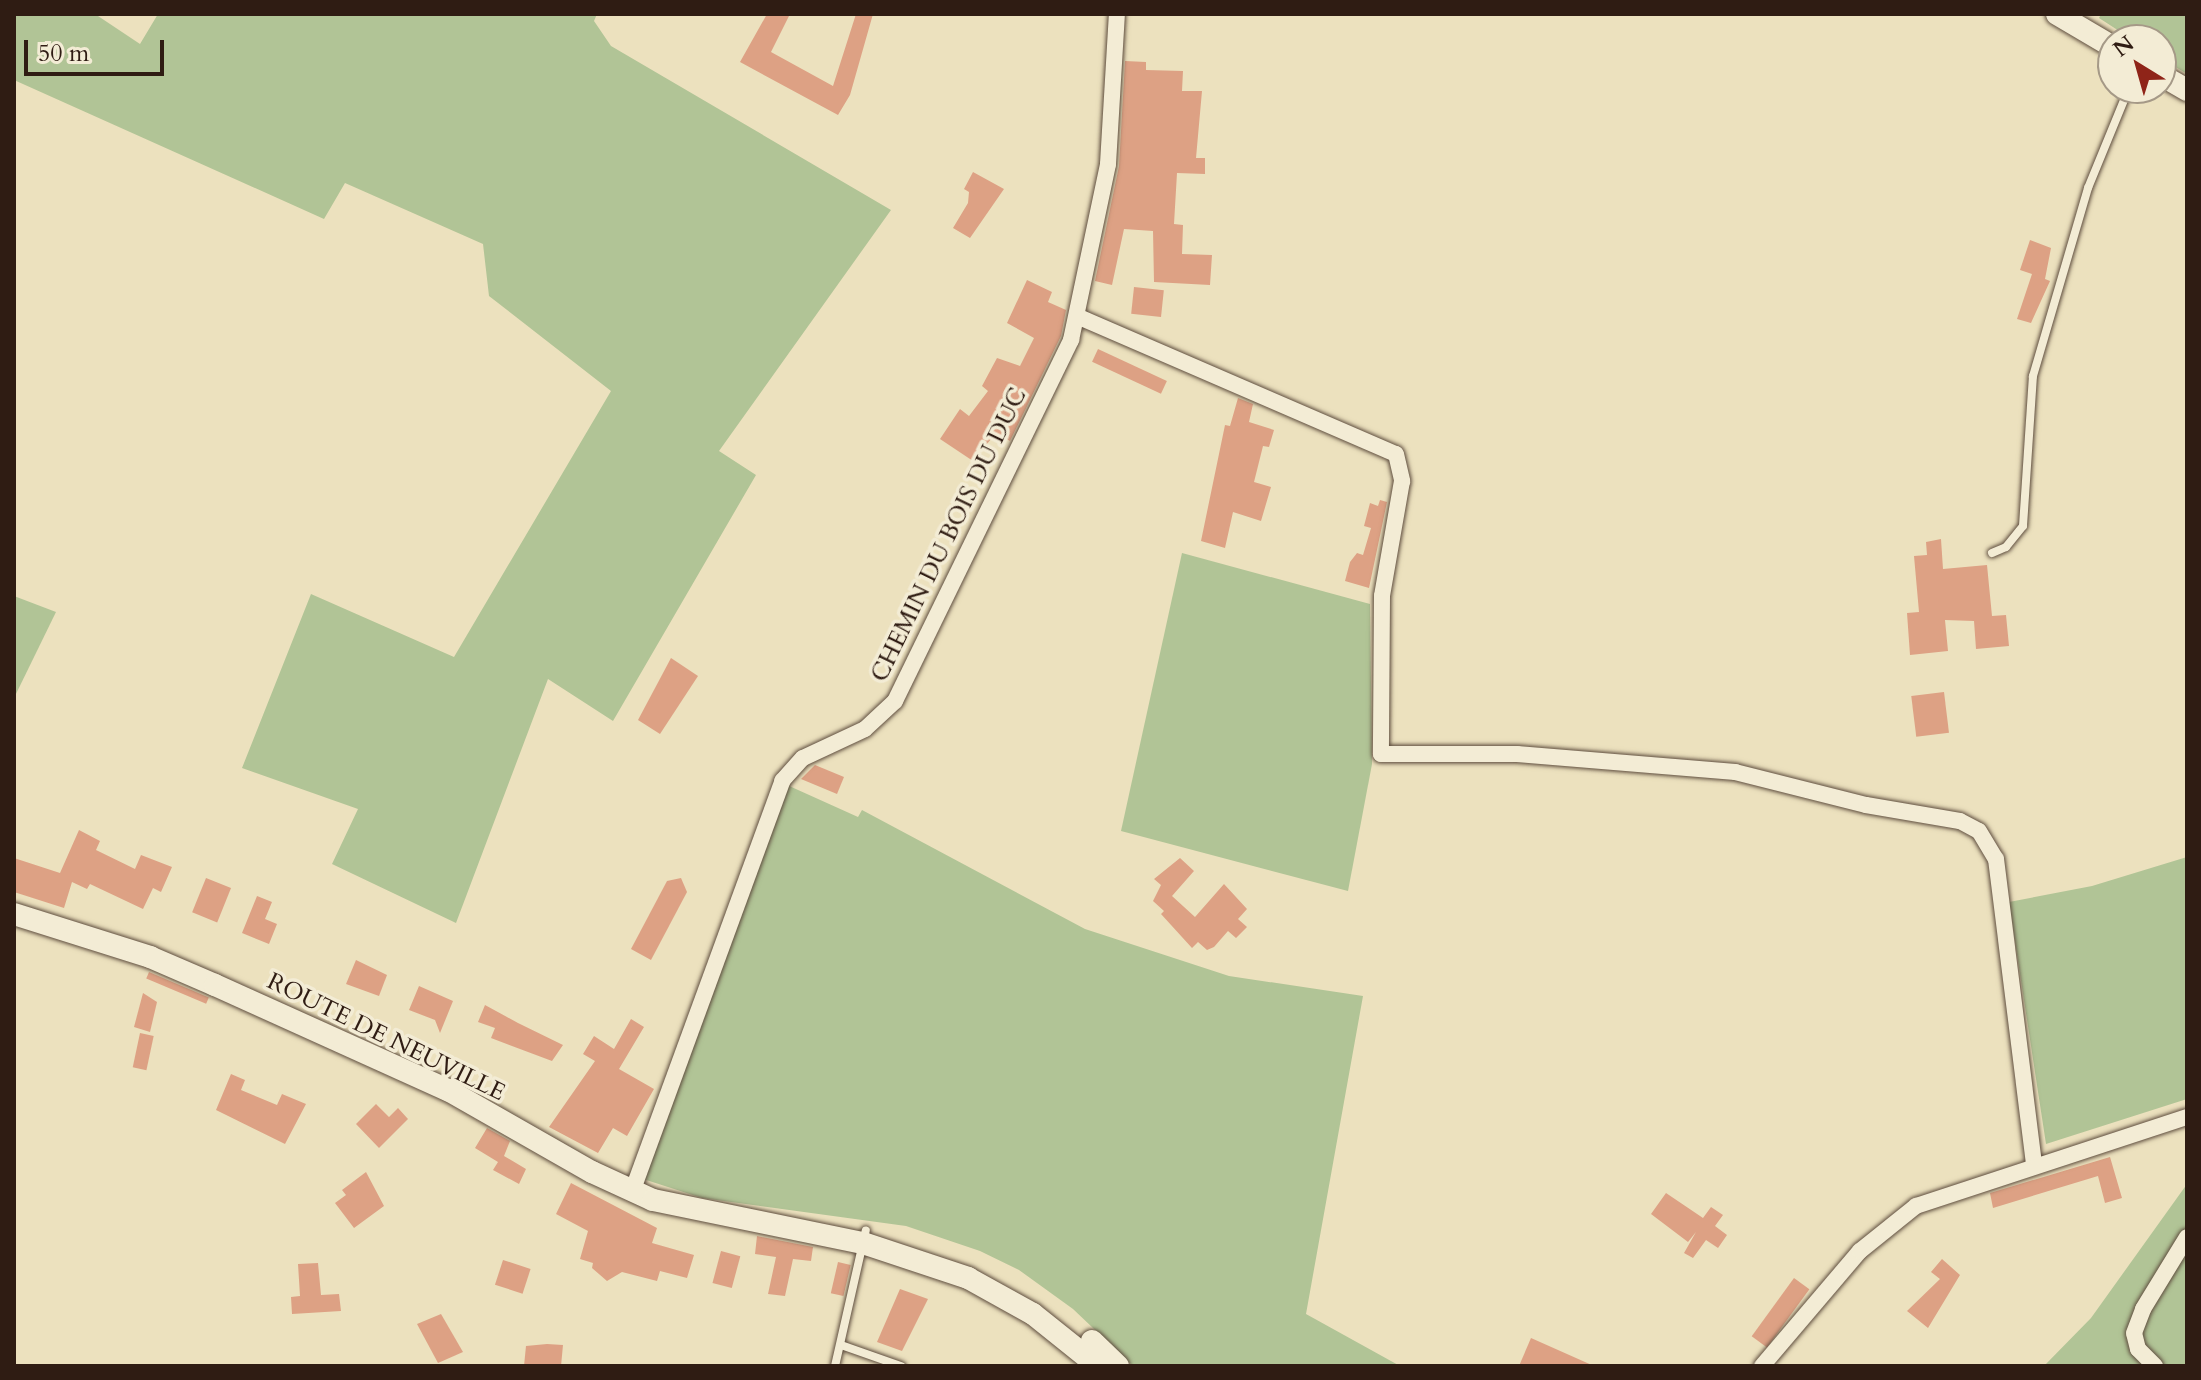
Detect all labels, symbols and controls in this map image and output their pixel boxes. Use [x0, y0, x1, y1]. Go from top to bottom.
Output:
scale bar [28, 24, 168, 74]
north arrow [2097, 24, 2177, 104]
text: N [2107, 29, 2140, 64]
text: 50 m [38, 37, 89, 70]
street label: CHEMIN DU BOIS DU DUC [865, 383, 1033, 687]
street label: ROUTE DE NEUVILLE [262, 967, 510, 1107]

